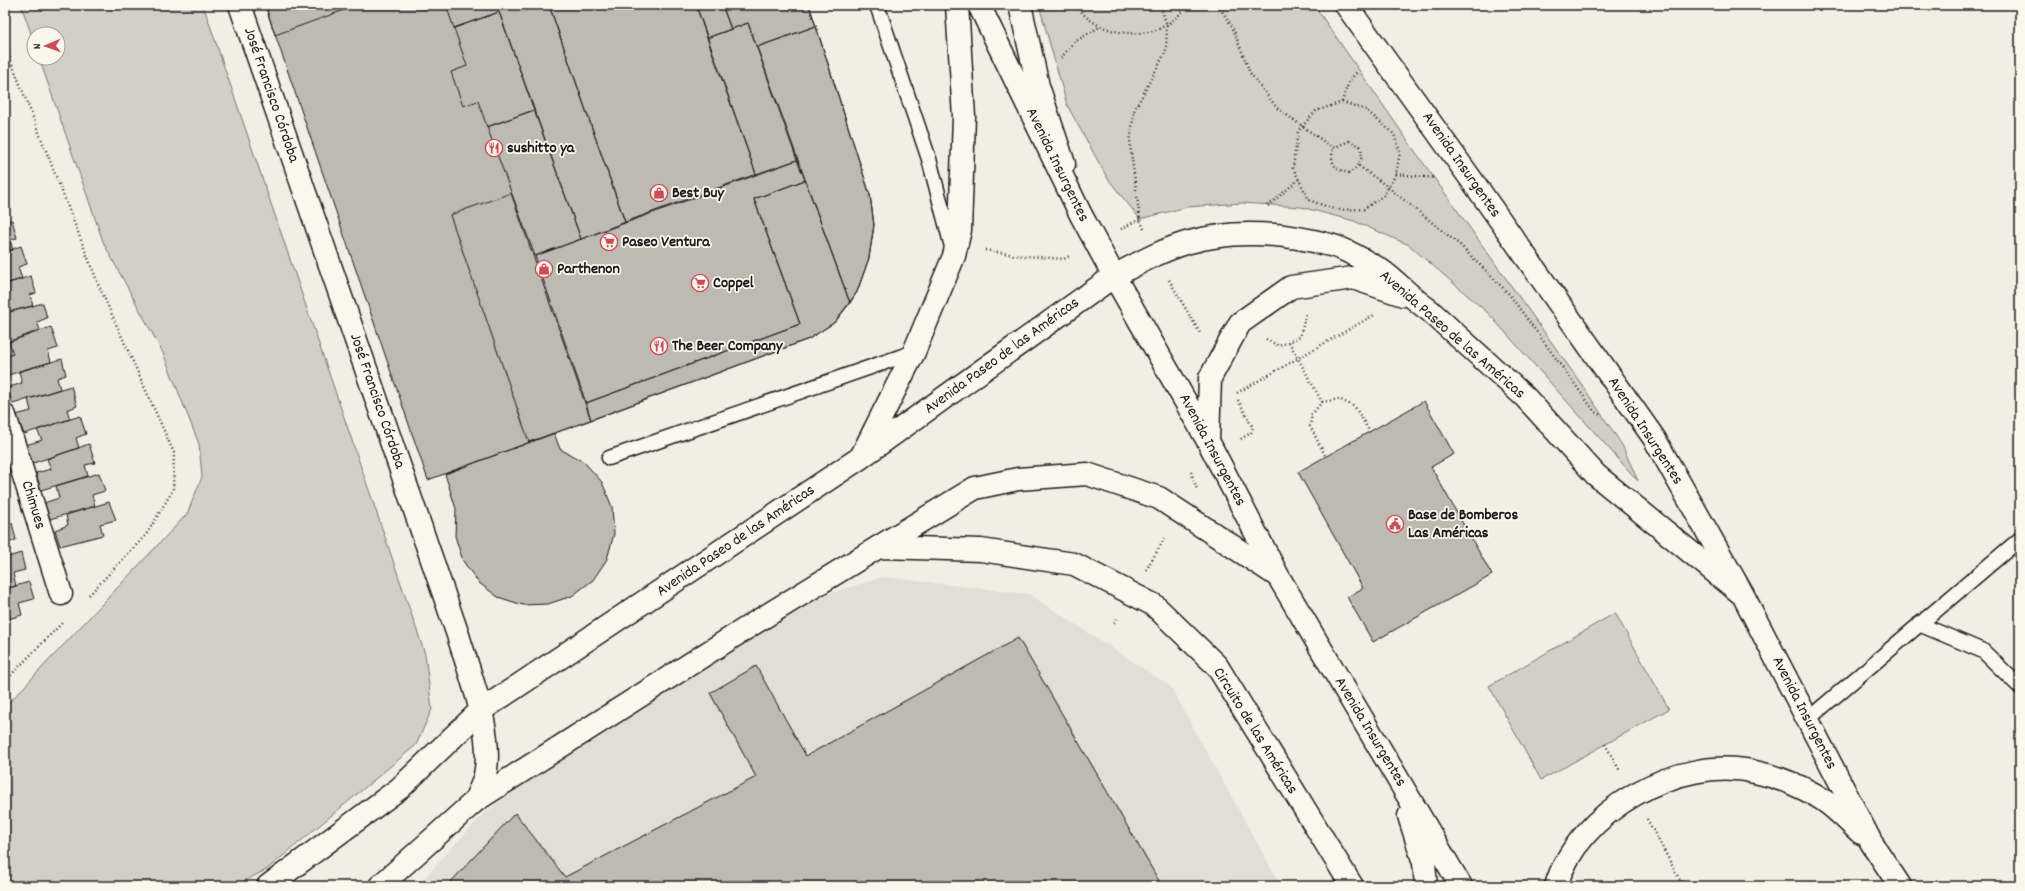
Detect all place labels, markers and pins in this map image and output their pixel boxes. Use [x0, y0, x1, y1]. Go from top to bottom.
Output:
place label: sushitto ya [507, 137, 576, 160]
restaurant icon: sushitto ya [484, 138, 504, 158]
place label: Best Buy [672, 182, 725, 205]
shop icon: Best Buy [649, 183, 669, 203]
place label: Paseo Ventura [622, 231, 711, 254]
supermarket icon: Paseo Ventura [599, 232, 619, 252]
place label: Parthenon [557, 258, 620, 281]
shop icon: Parthenon [534, 259, 554, 279]
place label: Coppel [713, 272, 754, 295]
supermarket icon: Coppel [690, 273, 710, 293]
place label: The Beer Company [672, 335, 784, 358]
restaurant icon: The Beer Company [649, 336, 669, 356]
place label: Base de Bomberos Las Américas [1408, 504, 1518, 545]
public building icon: Base de Bomberos Las Américas [1385, 514, 1405, 534]

